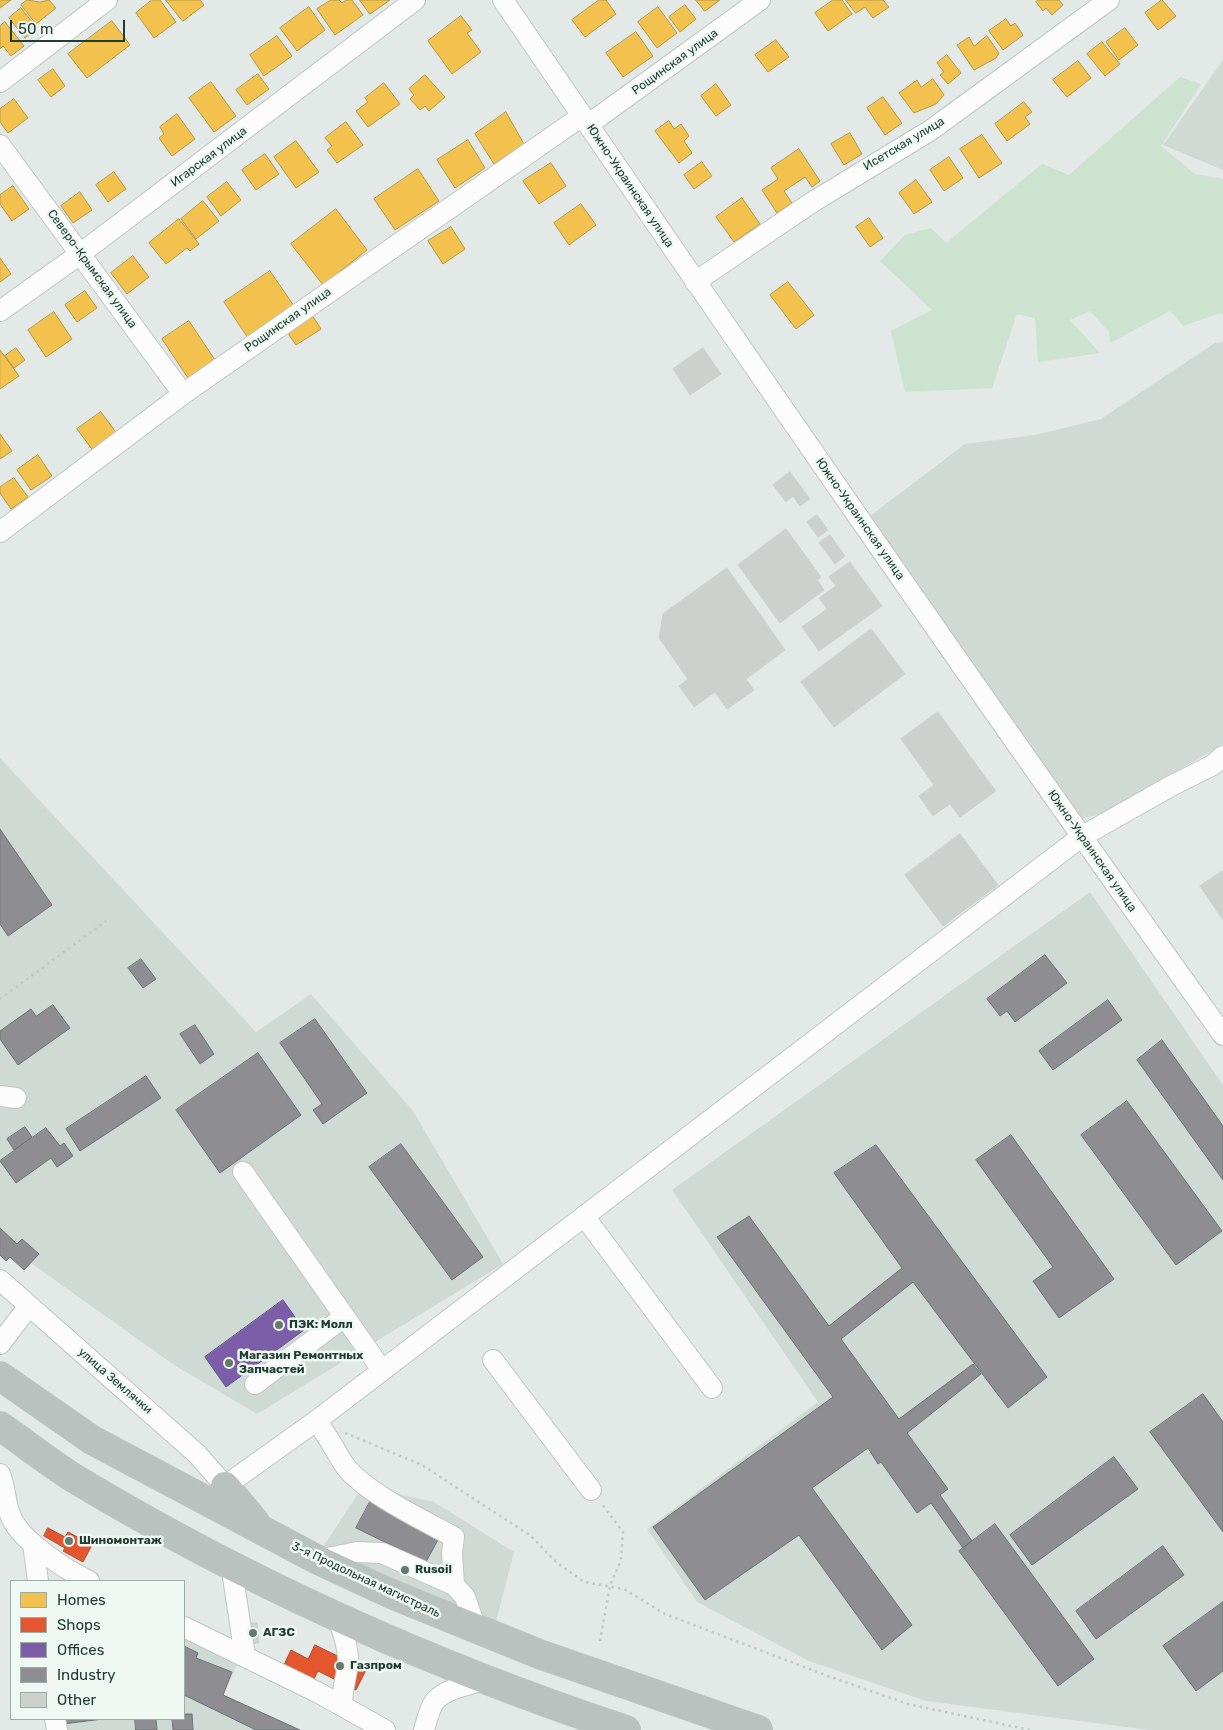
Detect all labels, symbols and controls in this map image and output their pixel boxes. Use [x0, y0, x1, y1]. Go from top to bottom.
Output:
scale bar [12, 10, 128, 42]
text: 50 m [18, 20, 53, 38]
street label: Рощинская улица [629, 26, 721, 98]
street label: Исетская улица [861, 114, 947, 174]
street label: Южно-Украинская улица [583, 122, 677, 250]
street label: Игарская улица [168, 124, 250, 190]
street label: Северо-Крымская улица [44, 207, 140, 331]
street label: Рощинская улица [242, 285, 334, 355]
street label: Южно-Украинская улица [812, 455, 908, 583]
street label: Южно-Украинская улица [1044, 787, 1140, 915]
place label: ПЭК: Молл [289, 1318, 353, 1332]
marker: ПЭК: Молл [273, 1319, 285, 1331]
street label: улица Землячки [75, 1345, 155, 1417]
place label: Магазин Ремонтных Запчастей [239, 1349, 363, 1377]
marker: Магазин Ремонтных Запчастей [223, 1357, 235, 1369]
place label: Шиномонтаж [79, 1534, 162, 1548]
marker: Шиномонтаж [63, 1535, 75, 1547]
street label: 3-я Продольная магистраль [289, 1539, 443, 1621]
place label: Rusoil [415, 1563, 452, 1577]
marker: Rusoil [399, 1564, 411, 1576]
legend [10, 1580, 185, 1720]
text: Homes [57, 1591, 106, 1609]
text: Shops [57, 1616, 101, 1634]
place label: АГЗС [263, 1626, 295, 1640]
marker: АГЗС [247, 1627, 259, 1639]
text: Offices [57, 1641, 104, 1659]
place label: Газпром [350, 1659, 402, 1673]
marker: Газпром [334, 1660, 346, 1672]
text: Industry [57, 1666, 116, 1684]
text: Other [57, 1691, 96, 1709]

